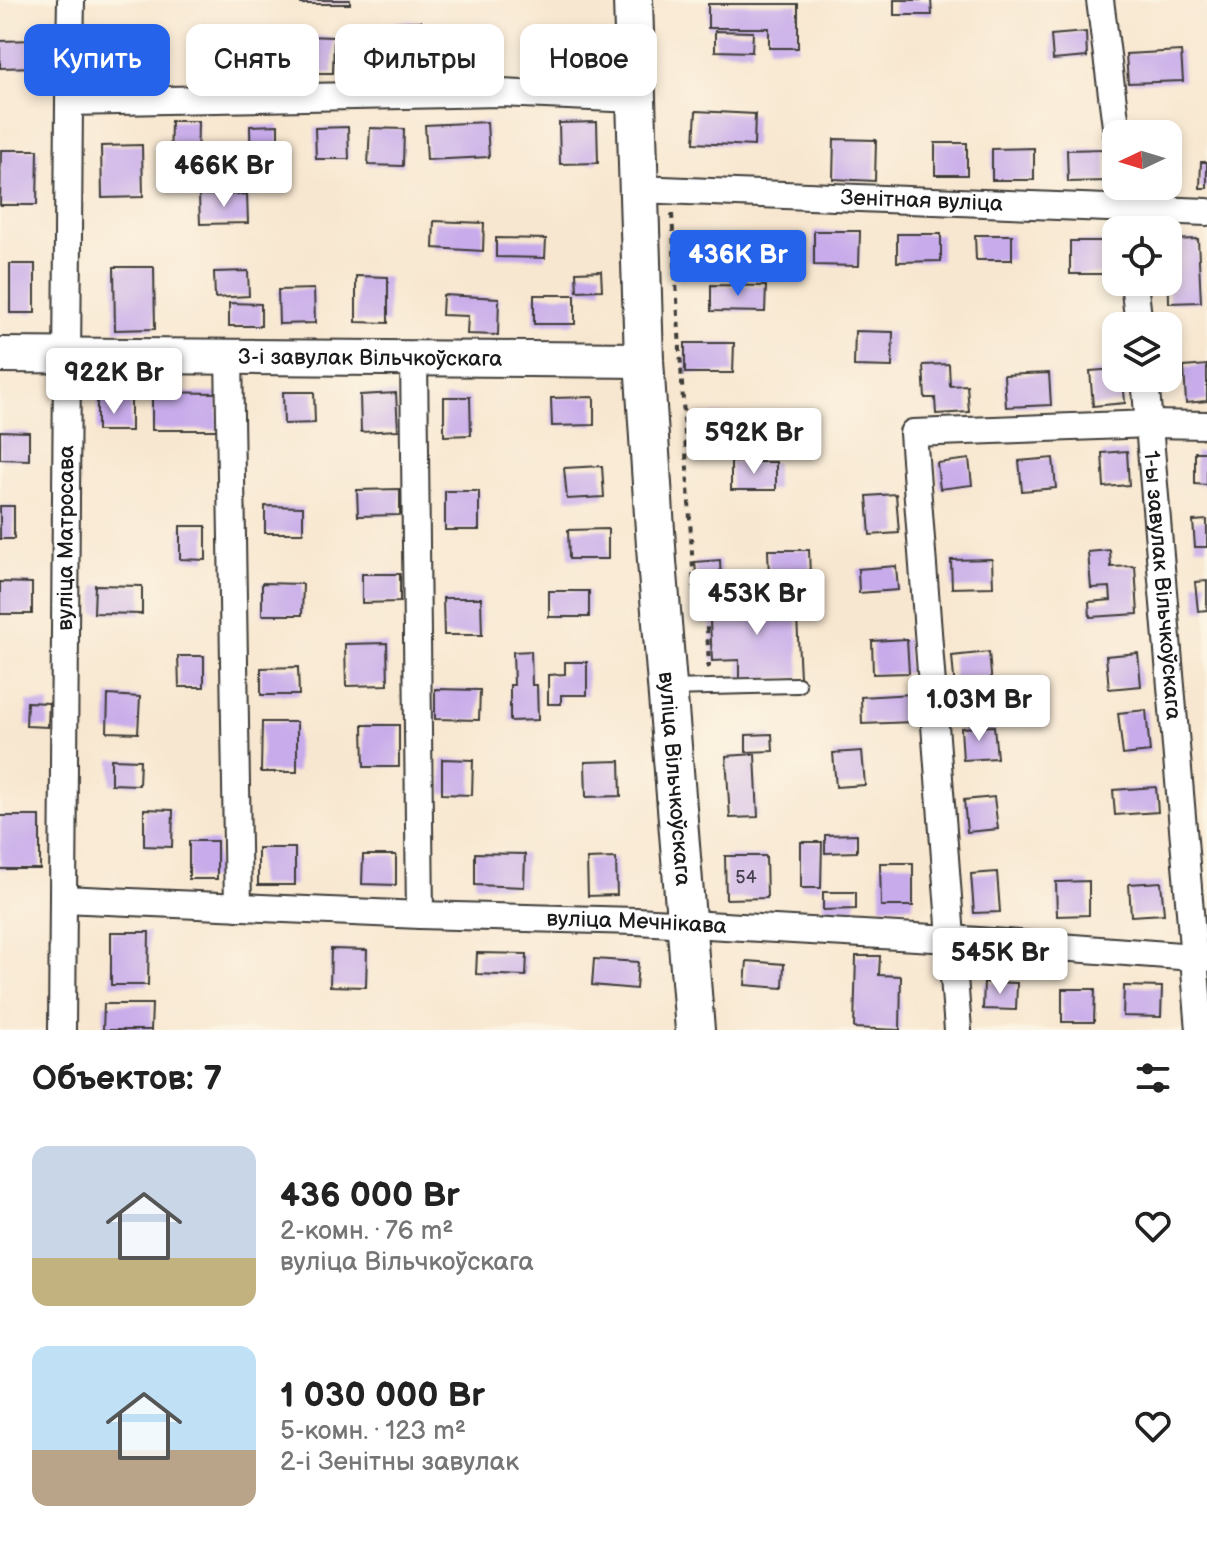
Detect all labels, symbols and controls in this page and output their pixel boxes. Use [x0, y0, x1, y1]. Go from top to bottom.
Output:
chip: Купить [24, 24, 170, 96]
chip: Снять [186, 24, 319, 96]
chip: Фильтры [335, 24, 504, 96]
chip: Новое [520, 24, 657, 96]
north arrow [1102, 120, 1182, 200]
map controls [1102, 120, 1182, 392]
pin: 466K Br [150, 141, 298, 209]
text: 466K Br [174, 151, 274, 182]
street label: Зенітная вуліца [840, 184, 1003, 217]
button: locate [1102, 216, 1182, 296]
pin: 436K Br [664, 230, 812, 298]
text: 436K Br [688, 240, 788, 271]
button: layers [1102, 312, 1182, 392]
street label: 3-і завулак Вільчкоўскага [237, 343, 503, 372]
pin: 922K Br [40, 348, 188, 416]
text: 922K Br [64, 358, 164, 389]
pin: 592K Br [680, 408, 828, 476]
text: 592K Br [704, 418, 804, 449]
street label: вуліца Матросава [52, 445, 80, 631]
street label: 1-ы завулак Вільчкоўскага [1138, 449, 1187, 721]
pin: 453K Br [683, 569, 831, 637]
text: 453K Br [708, 579, 806, 610]
street label: вуліца Вільчкоўскага [653, 670, 697, 887]
pin: 1.03M Br [896, 675, 1062, 743]
text: 1.03M Br [926, 685, 1032, 716]
house number: 54 [735, 867, 757, 888]
street label: вуліца Мечнікава [546, 905, 727, 940]
pin: 545K Br [926, 928, 1074, 996]
text: 545K Br [951, 938, 1049, 969]
icon: filters [1131, 1056, 1175, 1100]
text: Объектов: 7 [32, 1058, 222, 1099]
text: 436 000 Br [280, 1175, 460, 1216]
icon: home [96, 1178, 192, 1274]
icon: heart [1131, 1204, 1175, 1248]
text: 2-комн. · 76 m² [280, 1216, 453, 1247]
text: вуліца Вільчкоўскага [280, 1247, 534, 1278]
text: 1 030 000 Br [280, 1375, 485, 1416]
icon: home [96, 1378, 192, 1474]
icon: heart [1131, 1404, 1175, 1448]
text: 5-комн. · 123 m² [280, 1416, 466, 1447]
text: 2-і Зенітны завулак [280, 1447, 519, 1478]

